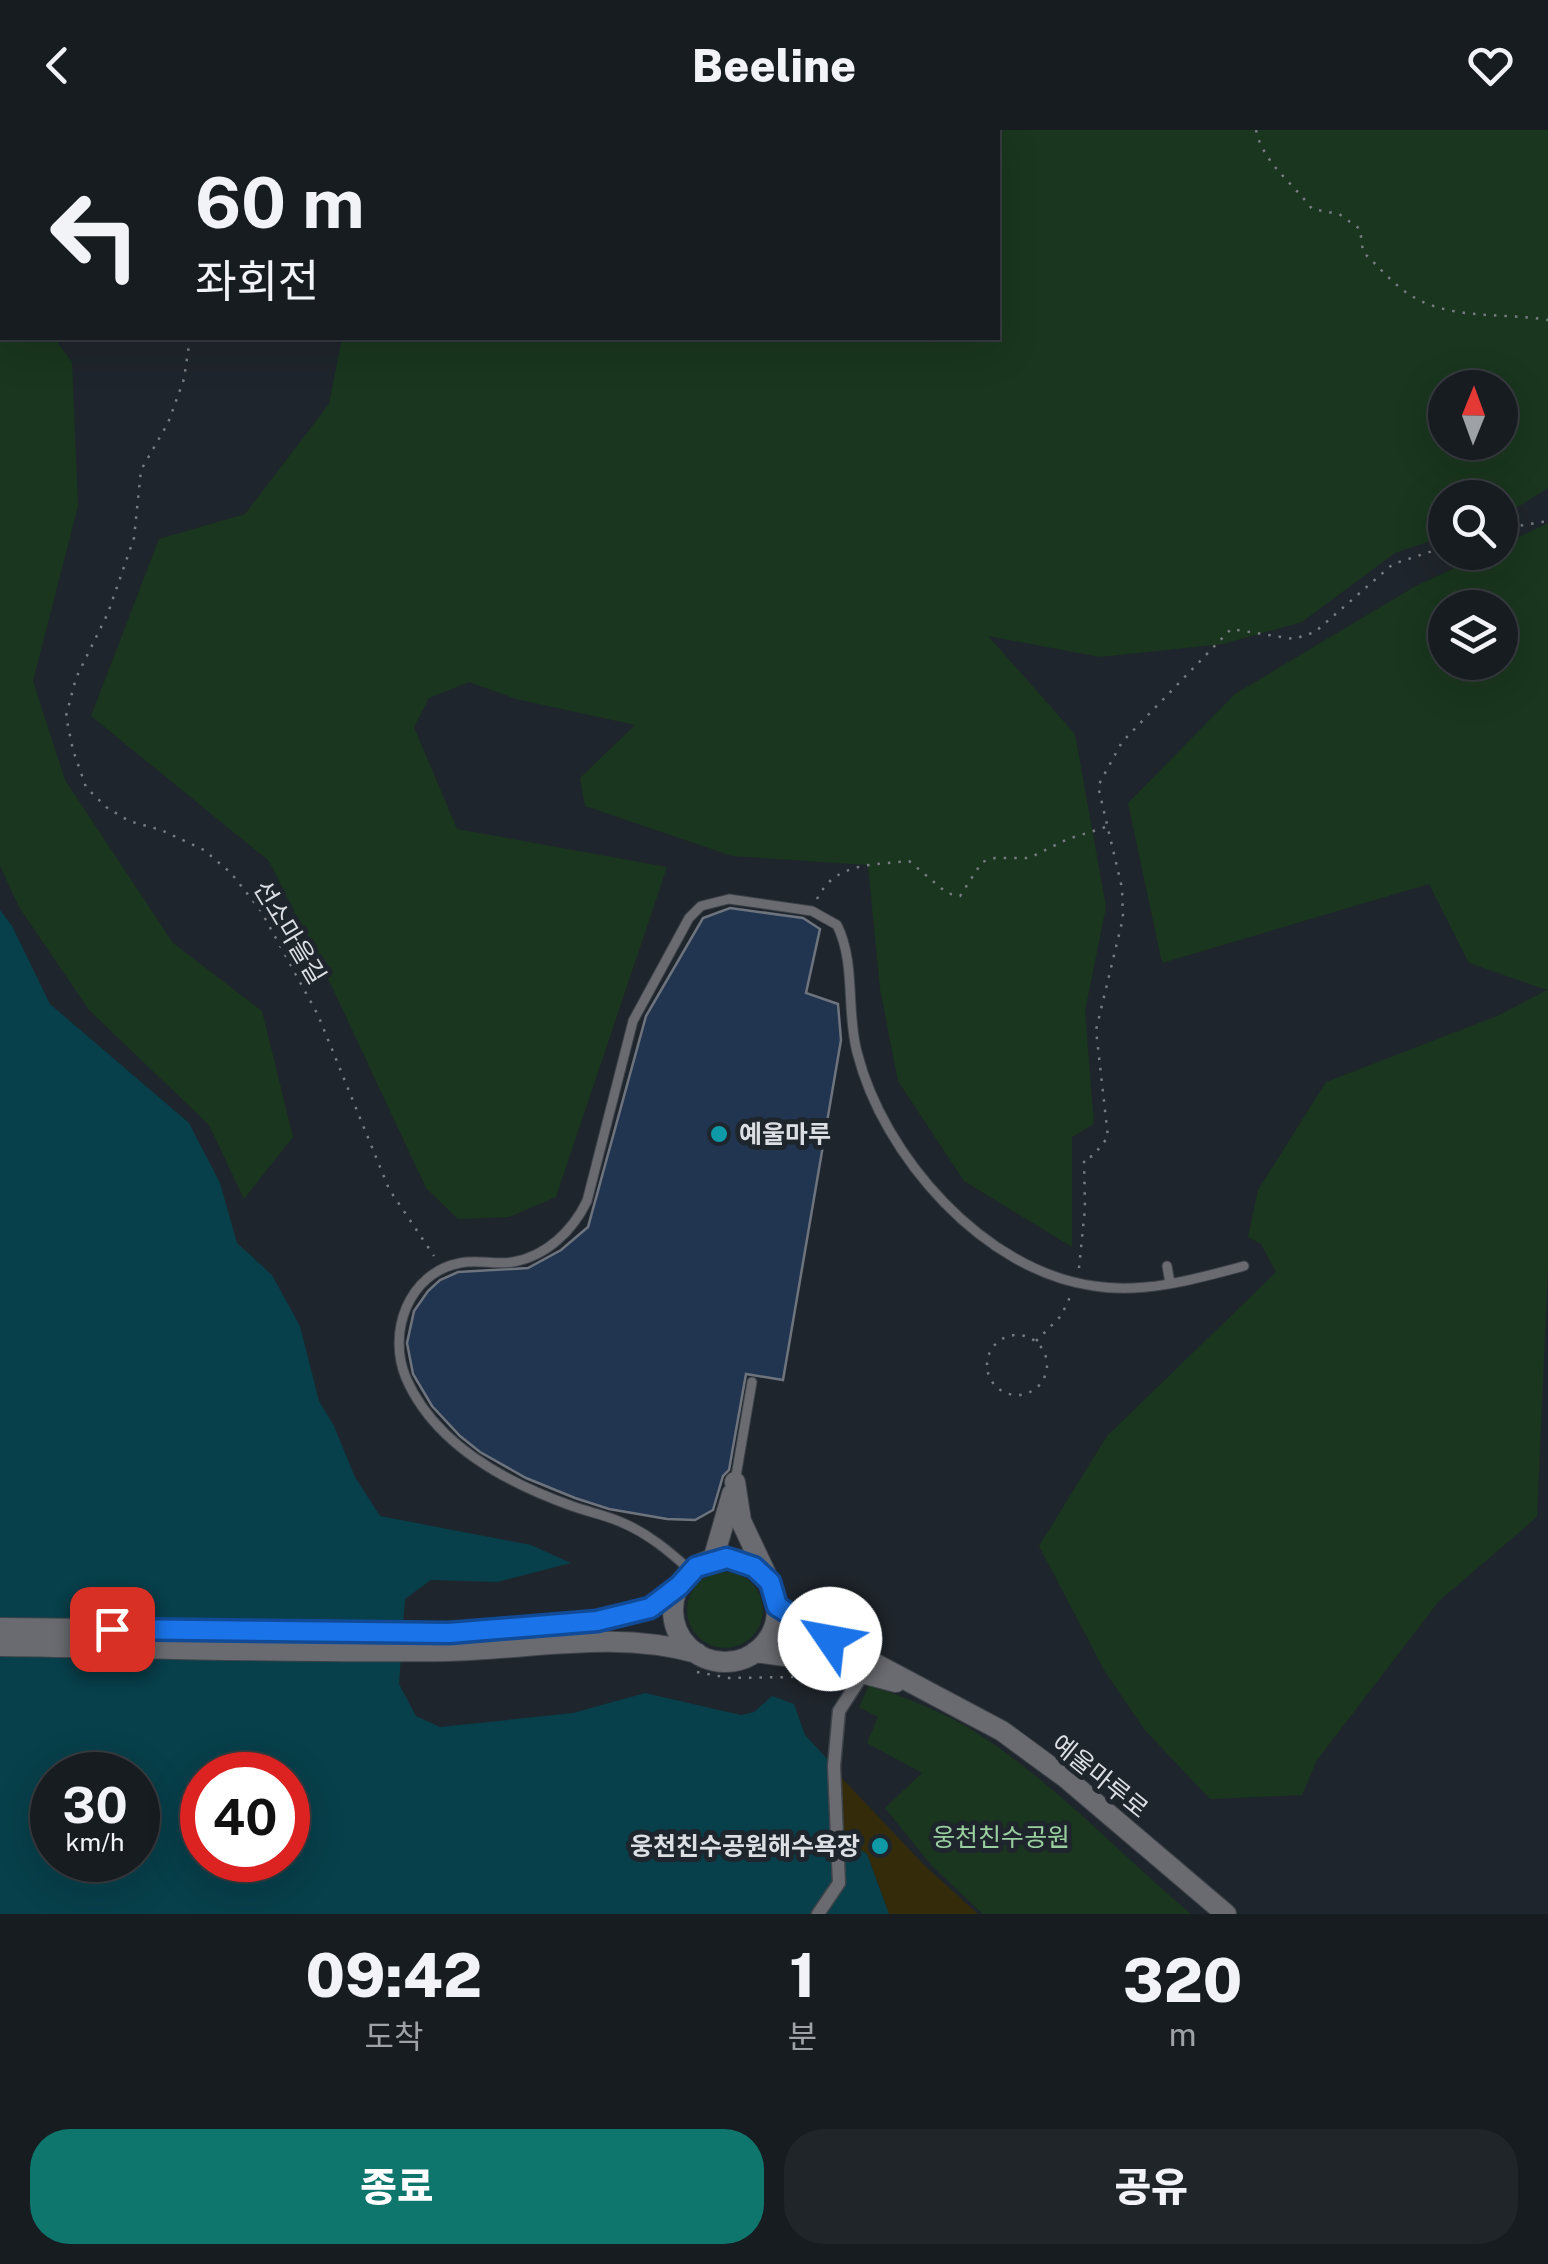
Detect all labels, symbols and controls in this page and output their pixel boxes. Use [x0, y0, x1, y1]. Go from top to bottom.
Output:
icon: back [30, 38, 85, 93]
icon: heart [1463, 38, 1518, 93]
text: Beeline [692, 39, 856, 92]
text: 60 m [195, 161, 365, 244]
icon: left [30, 170, 160, 300]
text: 좌회전 [195, 254, 319, 307]
north arrow [1428, 370, 1518, 460]
map controls [1428, 370, 1518, 680]
button: search [1428, 480, 1518, 570]
button: layers [1428, 590, 1518, 680]
street label: 선소마을길 [248, 875, 332, 989]
place label: 예울마루 [739, 1119, 831, 1149]
marker: 예울마루 [708, 1123, 730, 1145]
pin [70, 1587, 155, 1672]
position arrow [778, 1587, 882, 1691]
icon: arrive [85, 1602, 140, 1657]
street label: 예울마루로 [1046, 1728, 1154, 1824]
speed limit sign: 40 [180, 1752, 310, 1882]
text: 30 [62, 1775, 128, 1834]
park label: 웅천친수공원 [932, 1822, 1070, 1852]
text: km/h [66, 1827, 124, 1857]
place label: 웅천친수공원해수욕장 [630, 1831, 860, 1861]
marker: 웅천친수공원해수욕장 [869, 1835, 891, 1857]
text: 09:42 [306, 1940, 482, 2011]
text: 1 [789, 1940, 816, 2011]
text: 320 [1123, 1945, 1242, 2016]
text: m [1169, 2016, 1196, 2053]
text: 도착 [364, 2018, 423, 2055]
text: 분 [788, 2018, 817, 2055]
button: 종료 [30, 2129, 764, 2244]
button: 공유 [784, 2129, 1518, 2244]

